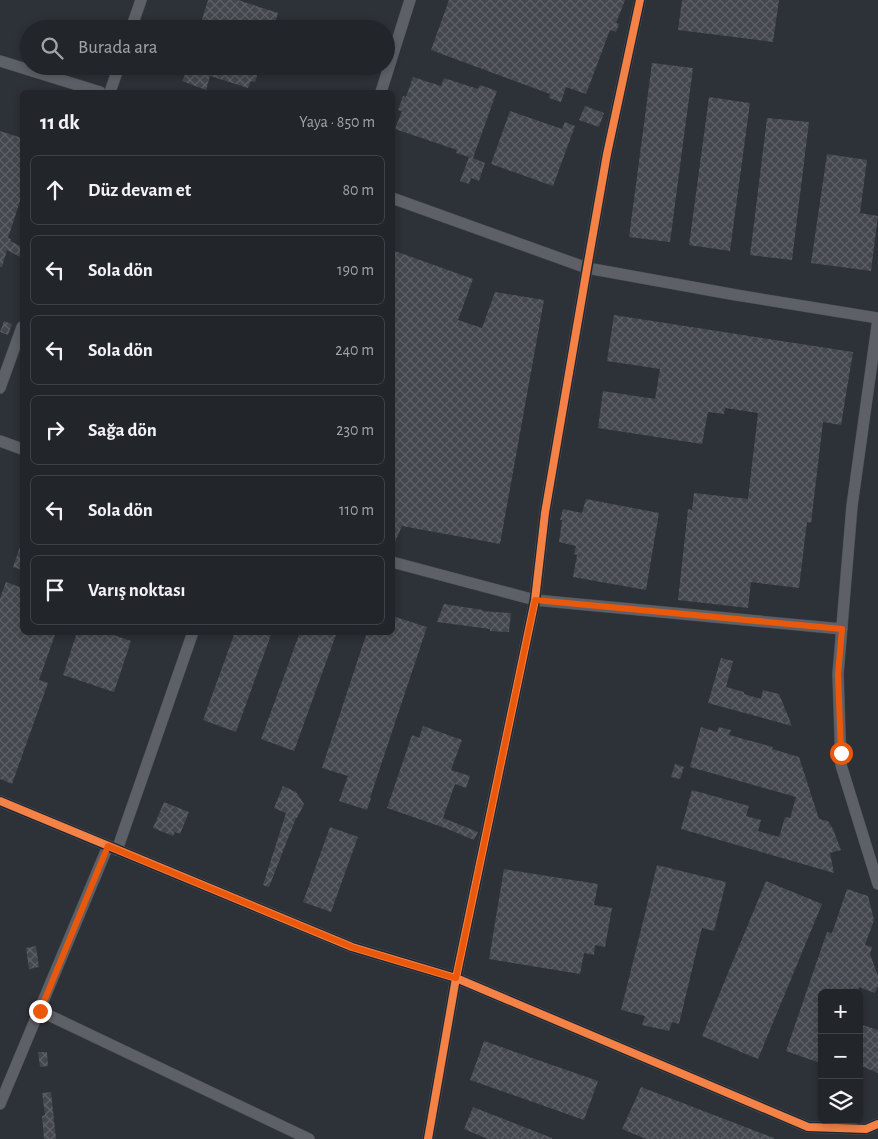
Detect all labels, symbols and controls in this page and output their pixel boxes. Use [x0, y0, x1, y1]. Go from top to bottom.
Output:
search box [20, 20, 395, 75]
icon: search [38, 34, 66, 62]
text: Burada ara [78, 38, 157, 57]
text: 11 dk [40, 112, 80, 133]
text: Yaya · 850 m [299, 114, 375, 130]
icon: ahead [41, 176, 69, 204]
text: Düz devam et [88, 181, 191, 200]
text: 80 m [343, 182, 374, 198]
icon: left [41, 256, 69, 284]
text: Sola dön [88, 261, 153, 280]
text: 190 m [337, 262, 374, 278]
icon: left [41, 336, 69, 364]
text: Sola dön [88, 341, 153, 360]
text: 240 m [335, 342, 374, 358]
icon: right [41, 416, 69, 444]
text: Sağa dön [88, 421, 157, 440]
text: 230 m [336, 422, 374, 438]
icon: left [41, 496, 69, 524]
text: Sola dön [88, 501, 153, 520]
text: 110 m [339, 502, 374, 518]
icon: arrive [41, 576, 69, 604]
text: Varış noktası [88, 581, 186, 600]
route start [830, 742, 853, 765]
map controls [818, 989, 863, 1124]
button: + [818, 989, 863, 1034]
route end [29, 1000, 52, 1023]
button: − [818, 1034, 863, 1079]
button: layers [818, 1079, 863, 1124]

